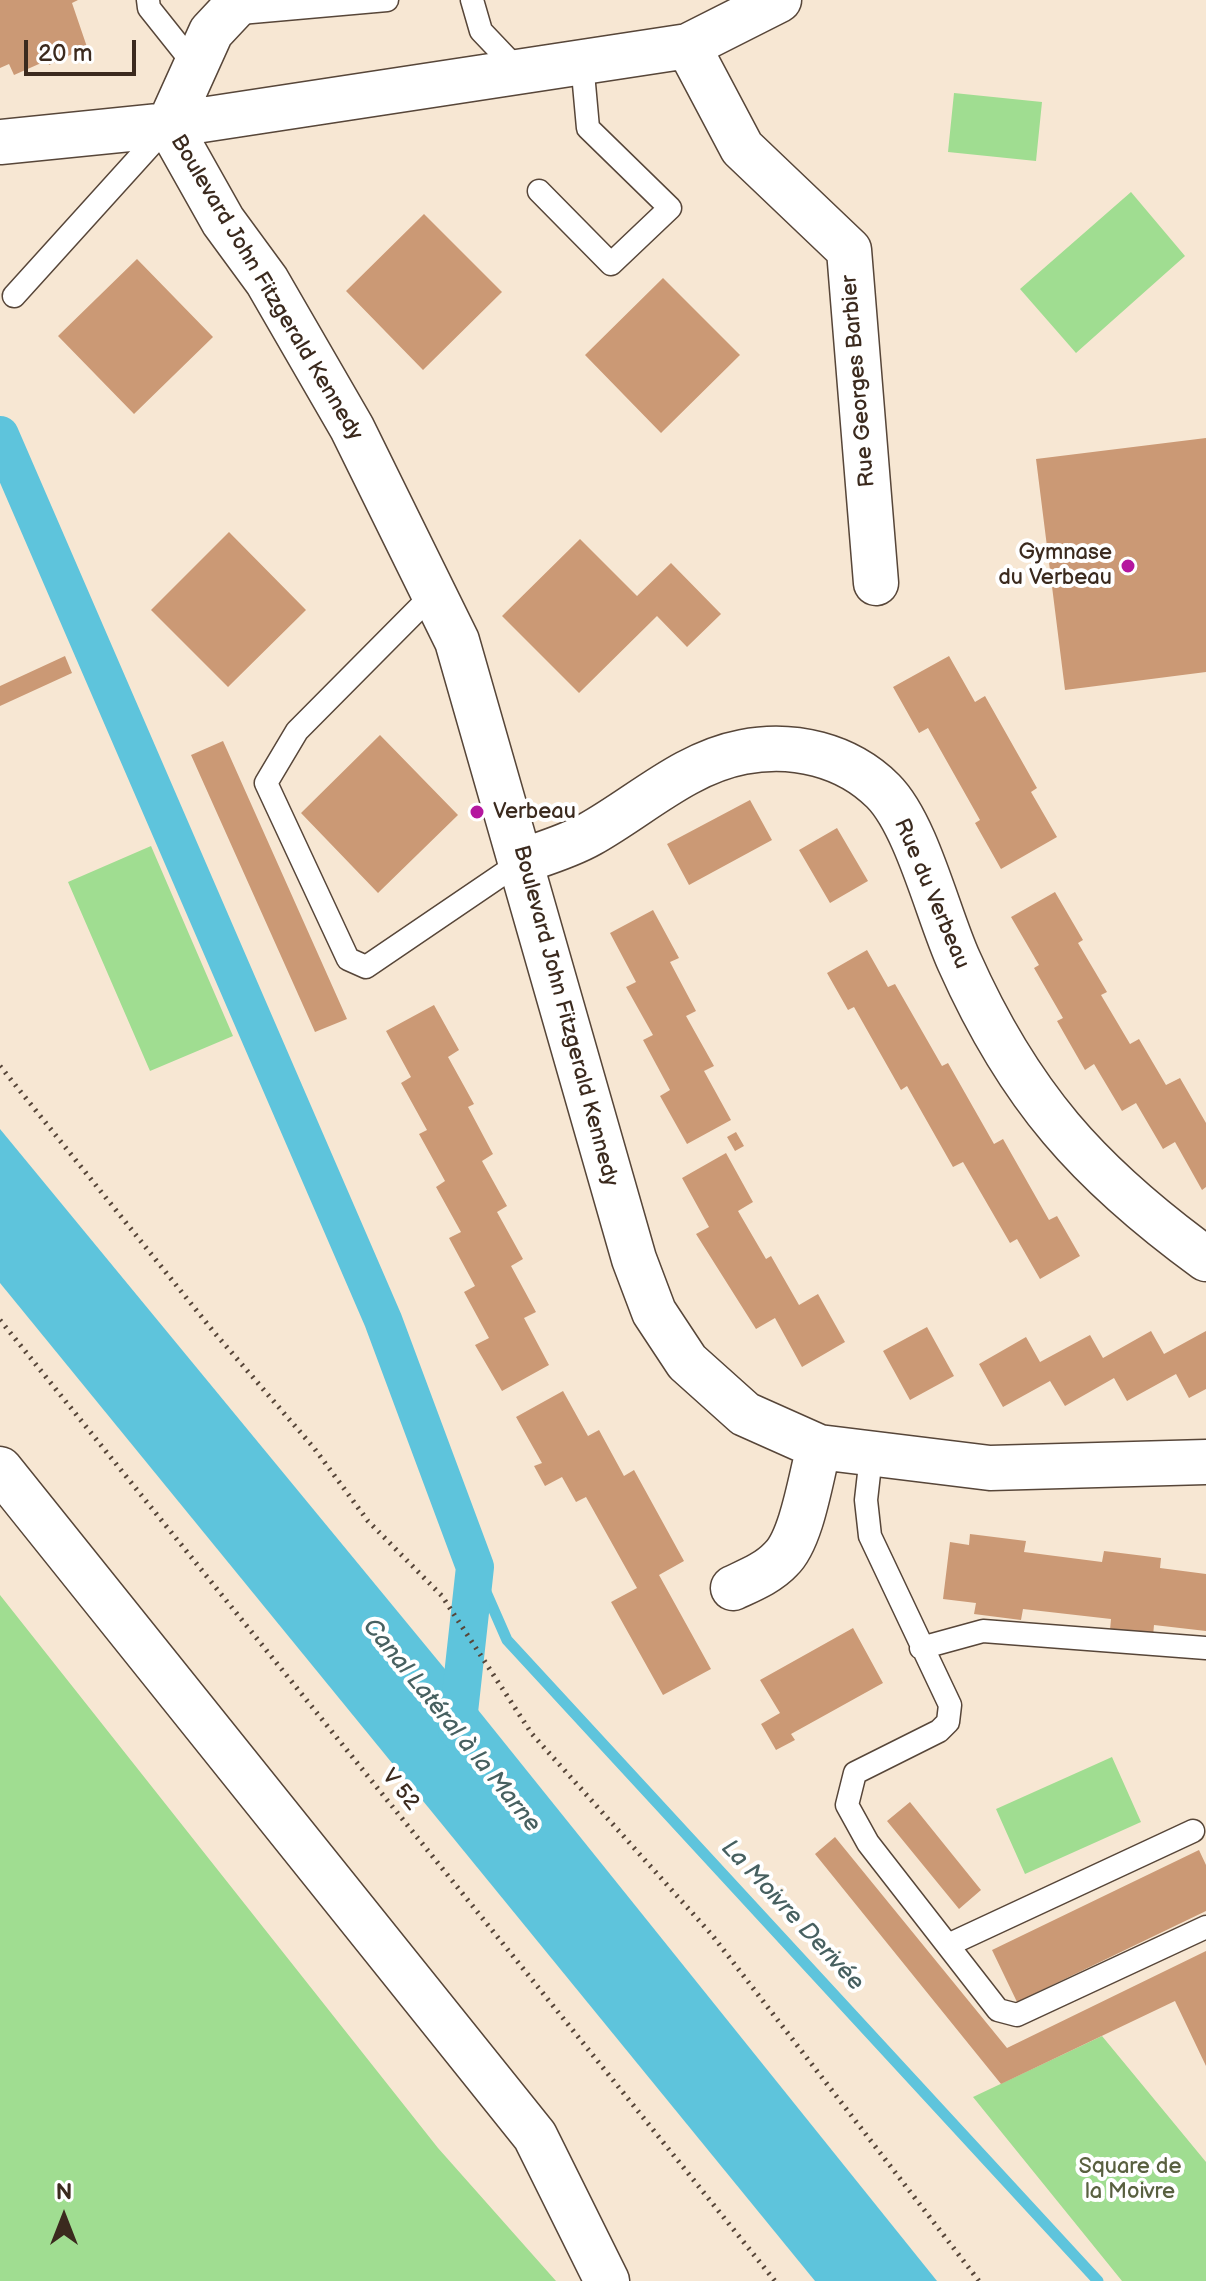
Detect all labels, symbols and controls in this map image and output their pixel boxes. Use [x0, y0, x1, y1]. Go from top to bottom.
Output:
scale bar [28, 24, 140, 74]
text: 20 m [38, 39, 93, 68]
street label: Boulevard John Fitzgerald Kennedy [164, 130, 368, 446]
street label: Rue Georges Barbier [837, 274, 881, 488]
place label: Gymnase du Verbeau [998, 540, 1112, 592]
marker: Gymnase du Verbeau [1119, 557, 1137, 575]
place label: Verbeau [493, 799, 576, 825]
marker: Verbeau [468, 803, 486, 821]
street label: Rue du Verbeau [887, 815, 975, 973]
street label: Boulevard John Fitzgerald Kennedy [507, 843, 623, 1189]
water label: Canal Latéral à la Marne [356, 1613, 546, 1839]
street label: V 52 [376, 1764, 424, 1816]
water label: La Moivre Derivée [715, 1835, 869, 1997]
park label: Square de la Moivre [1078, 2154, 1182, 2206]
north arrow [24, 2177, 104, 2257]
text: N [56, 2179, 72, 2206]

